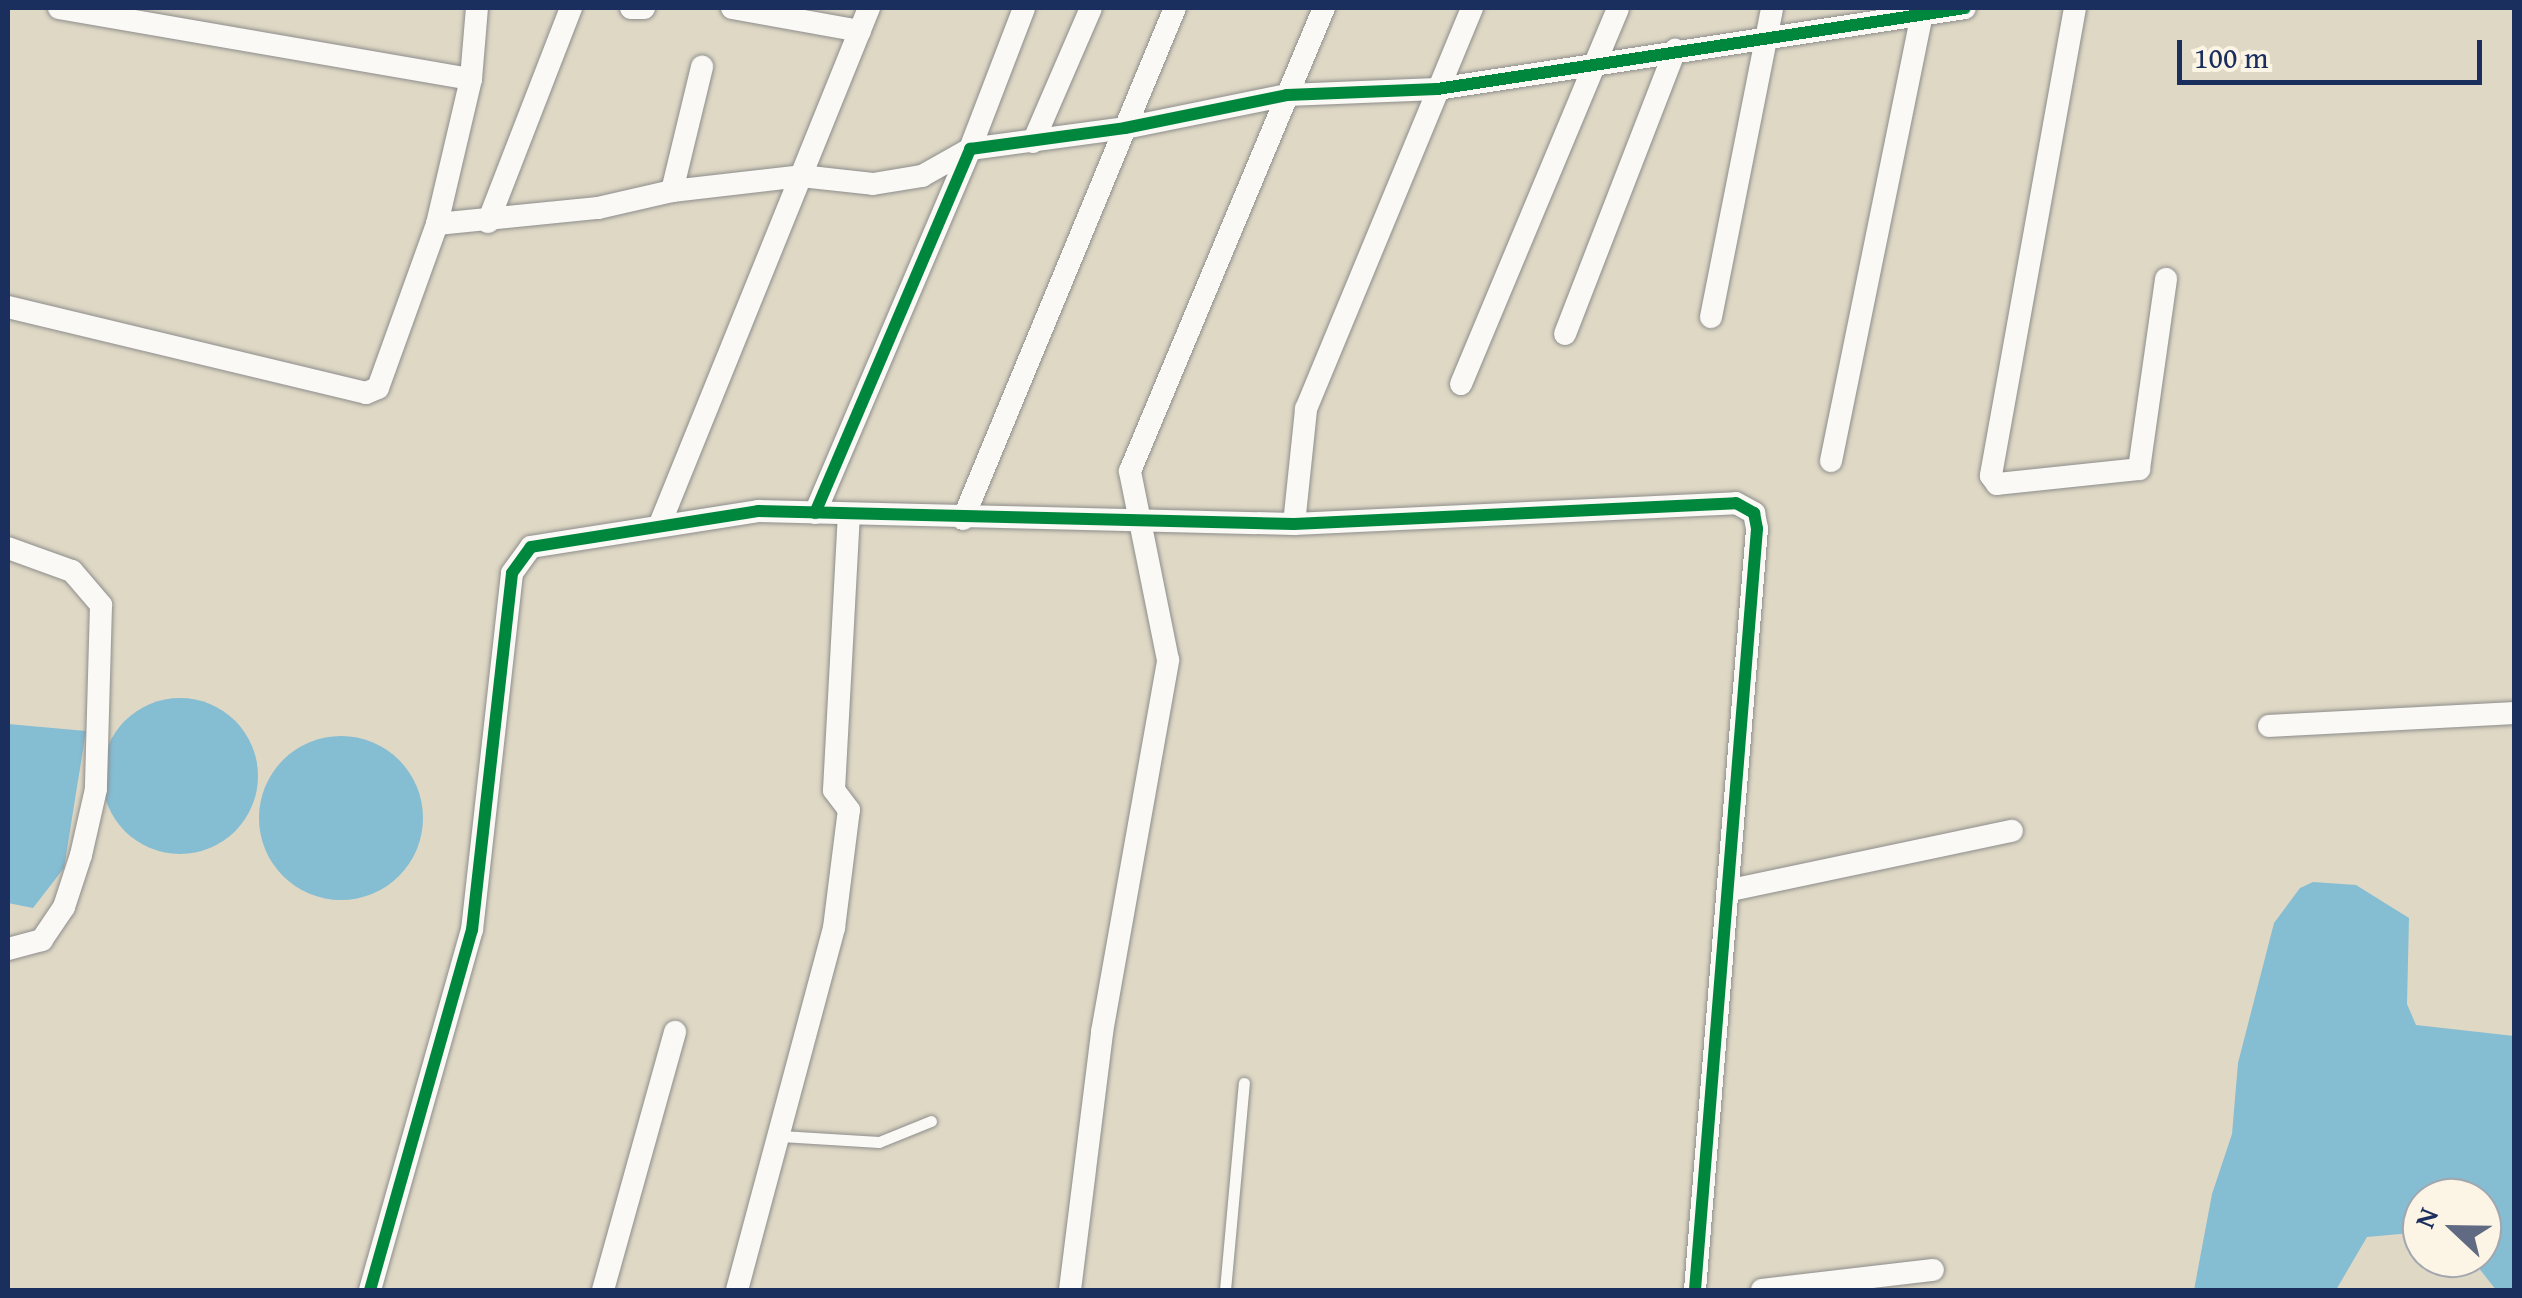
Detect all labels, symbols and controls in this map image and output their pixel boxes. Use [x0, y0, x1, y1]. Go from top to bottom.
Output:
scale bar [2182, 20, 2487, 82]
text: 100 m [2194, 35, 2268, 79]
north arrow [2402, 1178, 2502, 1278]
text: N [2403, 1201, 2448, 1234]

